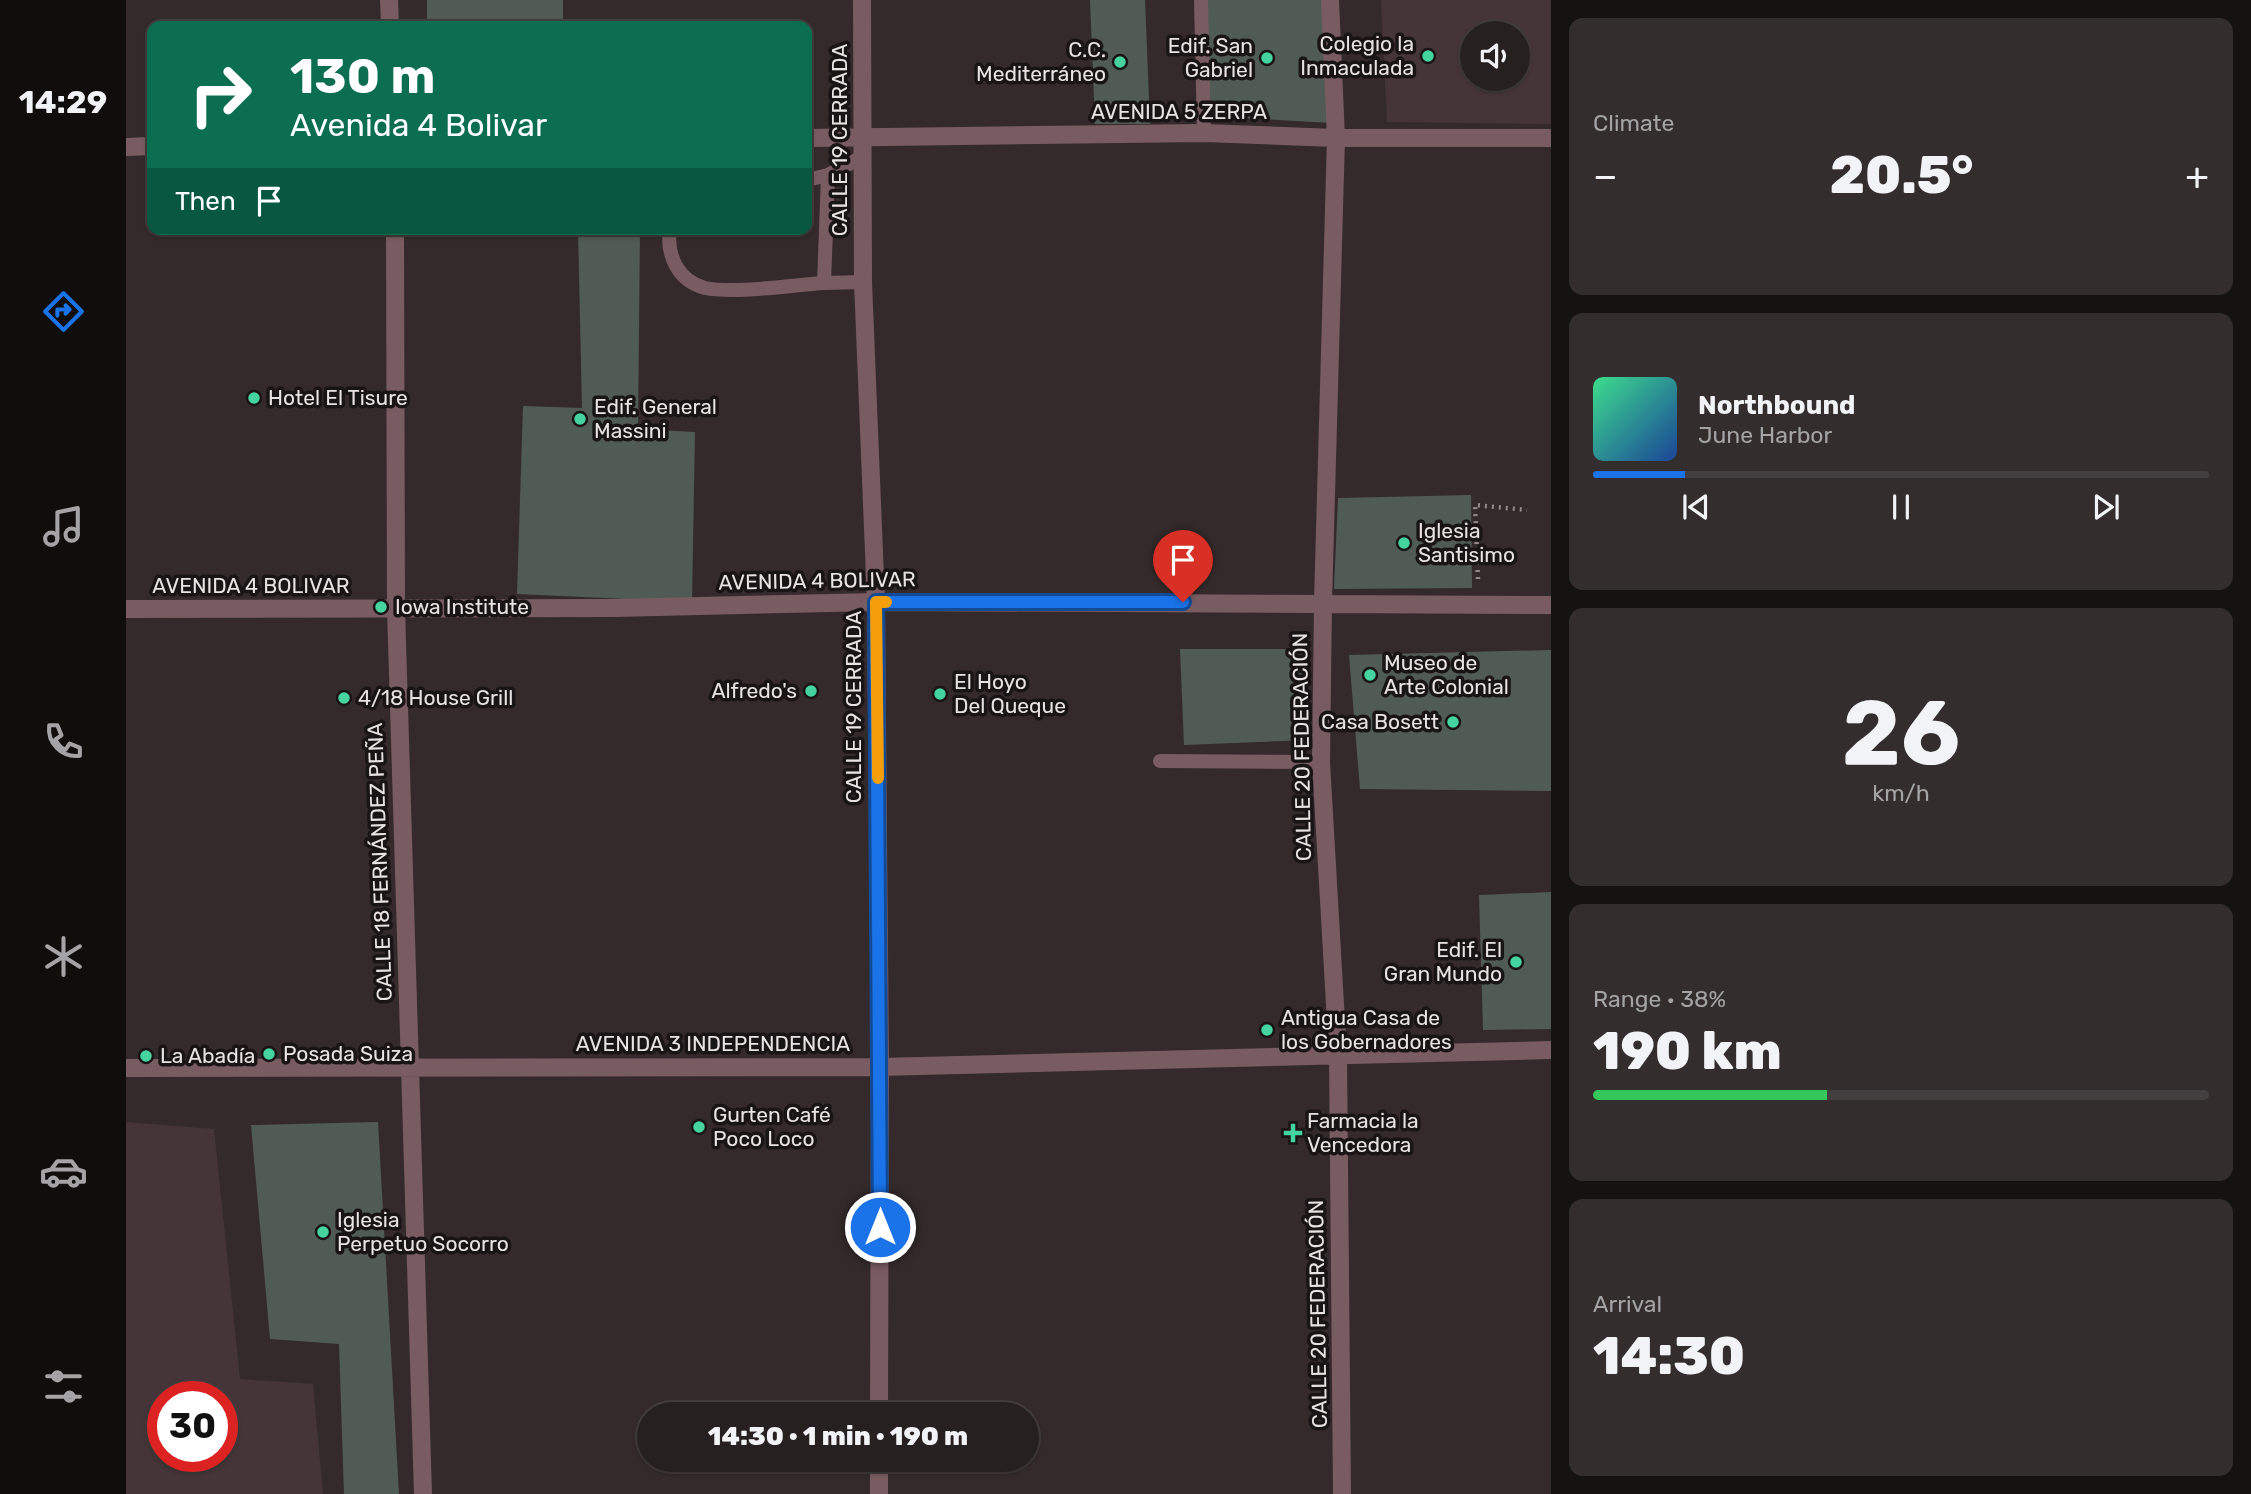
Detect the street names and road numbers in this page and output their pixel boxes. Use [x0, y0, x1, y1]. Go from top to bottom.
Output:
street label: CALLE 19 CERRADA [827, 44, 852, 236]
street label: AVENIDA 5 ZERPA [1091, 99, 1267, 124]
street label: AVENIDA 4 BOLIVAR [718, 566, 916, 595]
street label: AVENIDA 4 BOLIVAR [152, 573, 350, 598]
street label: CALLE 19 CERRADA [841, 611, 866, 803]
street label: CALLE 20 FEDERACIÓN [1287, 633, 1316, 861]
street label: CALLE 18 FERNÁNDEZ PEÑA [362, 722, 397, 1002]
street label: AVENIDA 3 INDEPENDENCIA [576, 1031, 850, 1056]
street label: CALLE 20 FEDERACIÓN [1303, 1200, 1332, 1428]

